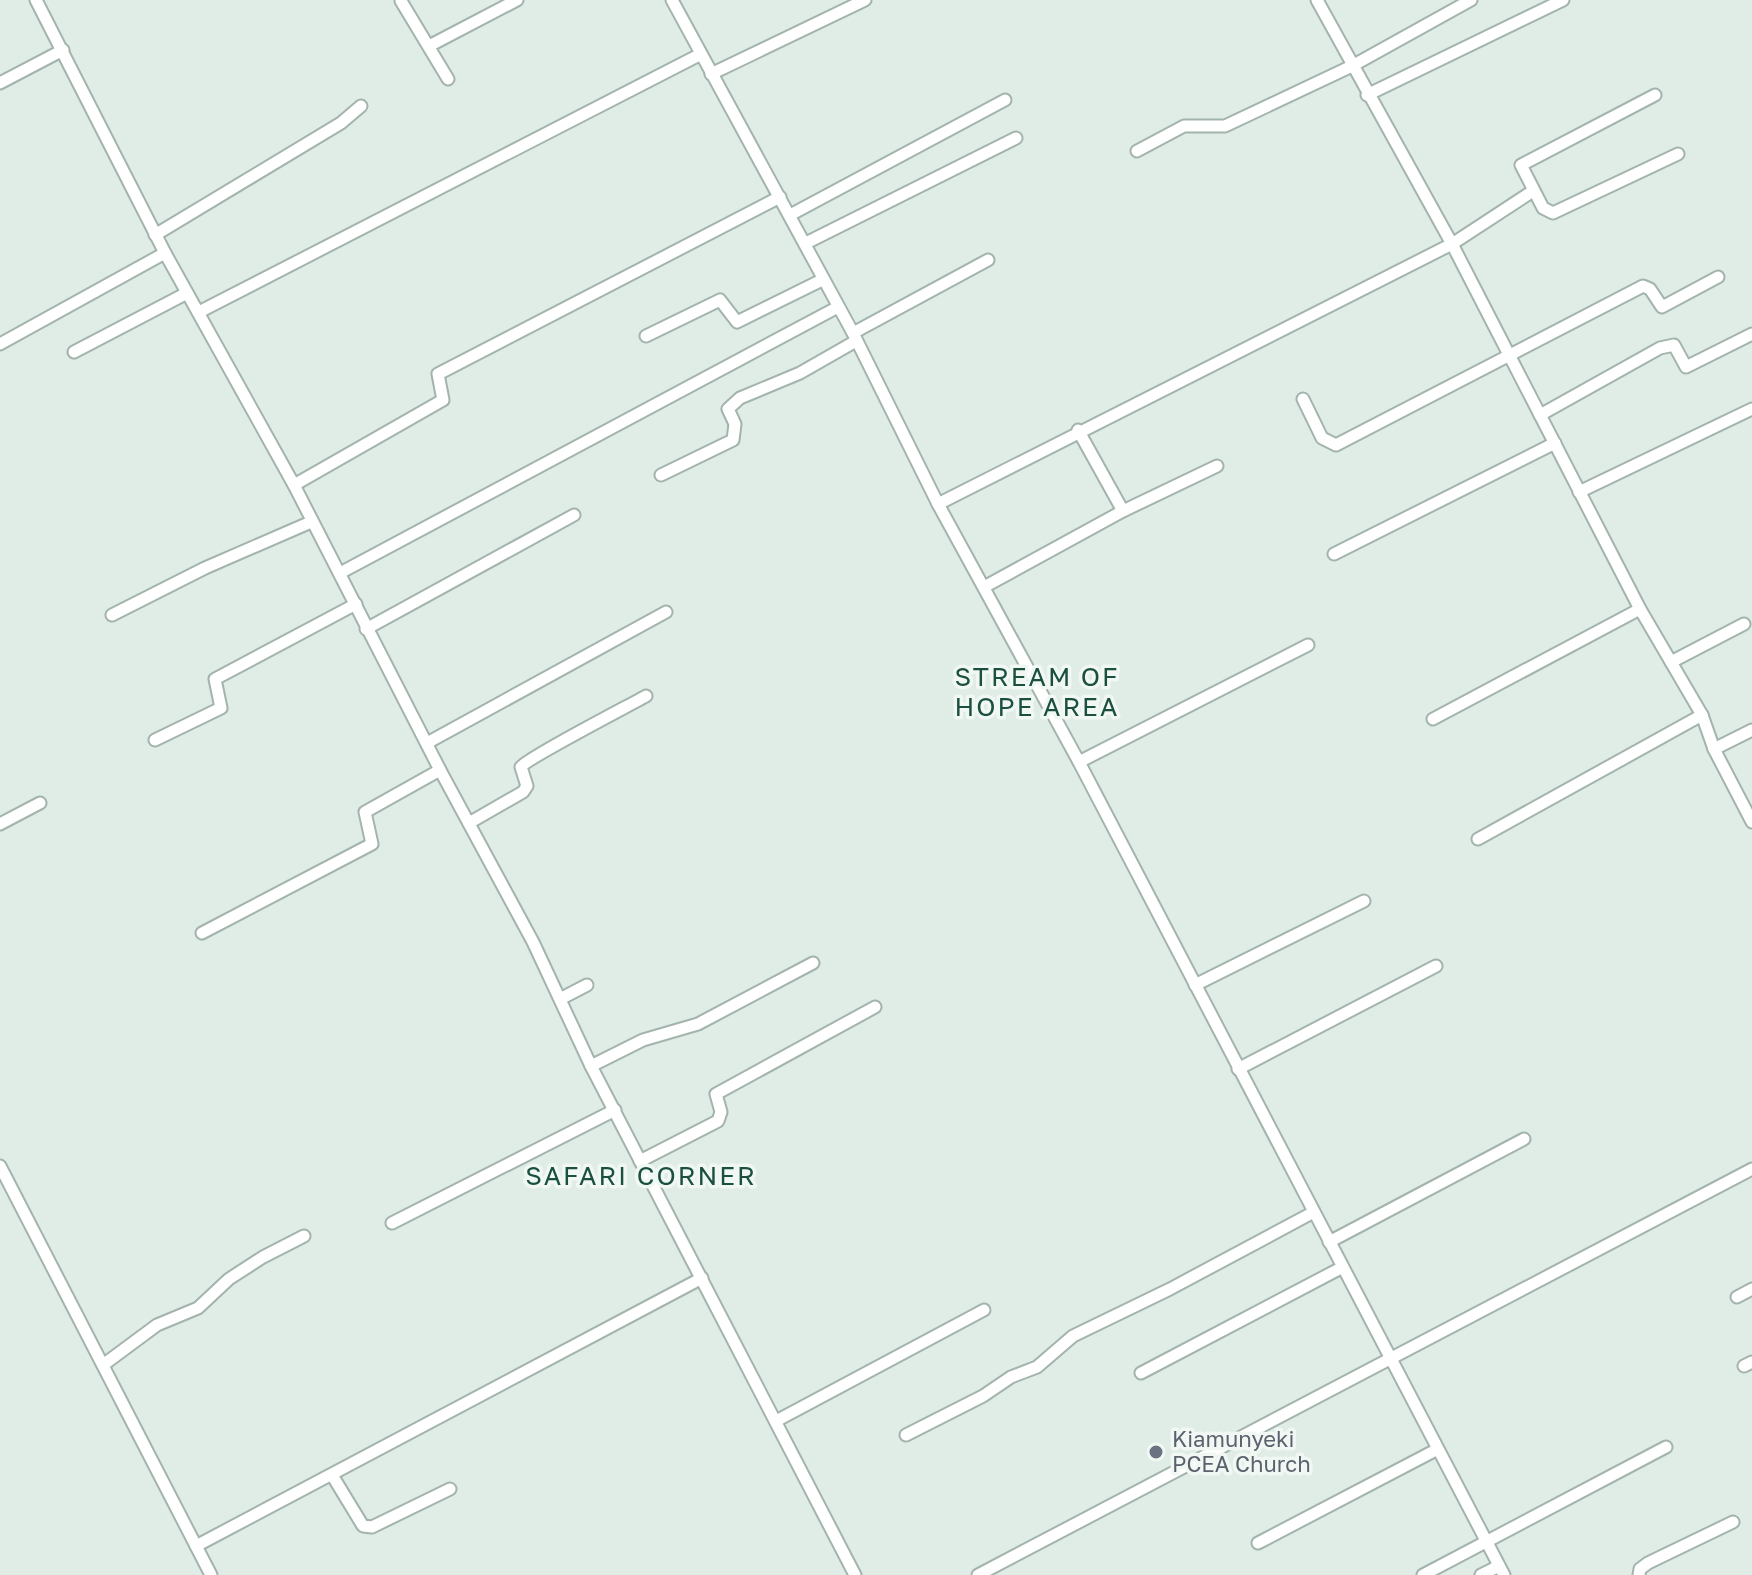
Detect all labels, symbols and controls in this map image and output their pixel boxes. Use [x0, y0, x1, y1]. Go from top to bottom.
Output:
district label: STREAM OF HOPE AREA [954, 661, 1120, 722]
district label: SAFARI CORNER [525, 1160, 757, 1191]
place label: Kiamunyeki PCEA Church [1172, 1425, 1311, 1477]
marker: Kiamunyeki PCEA Church [1147, 1443, 1165, 1461]

